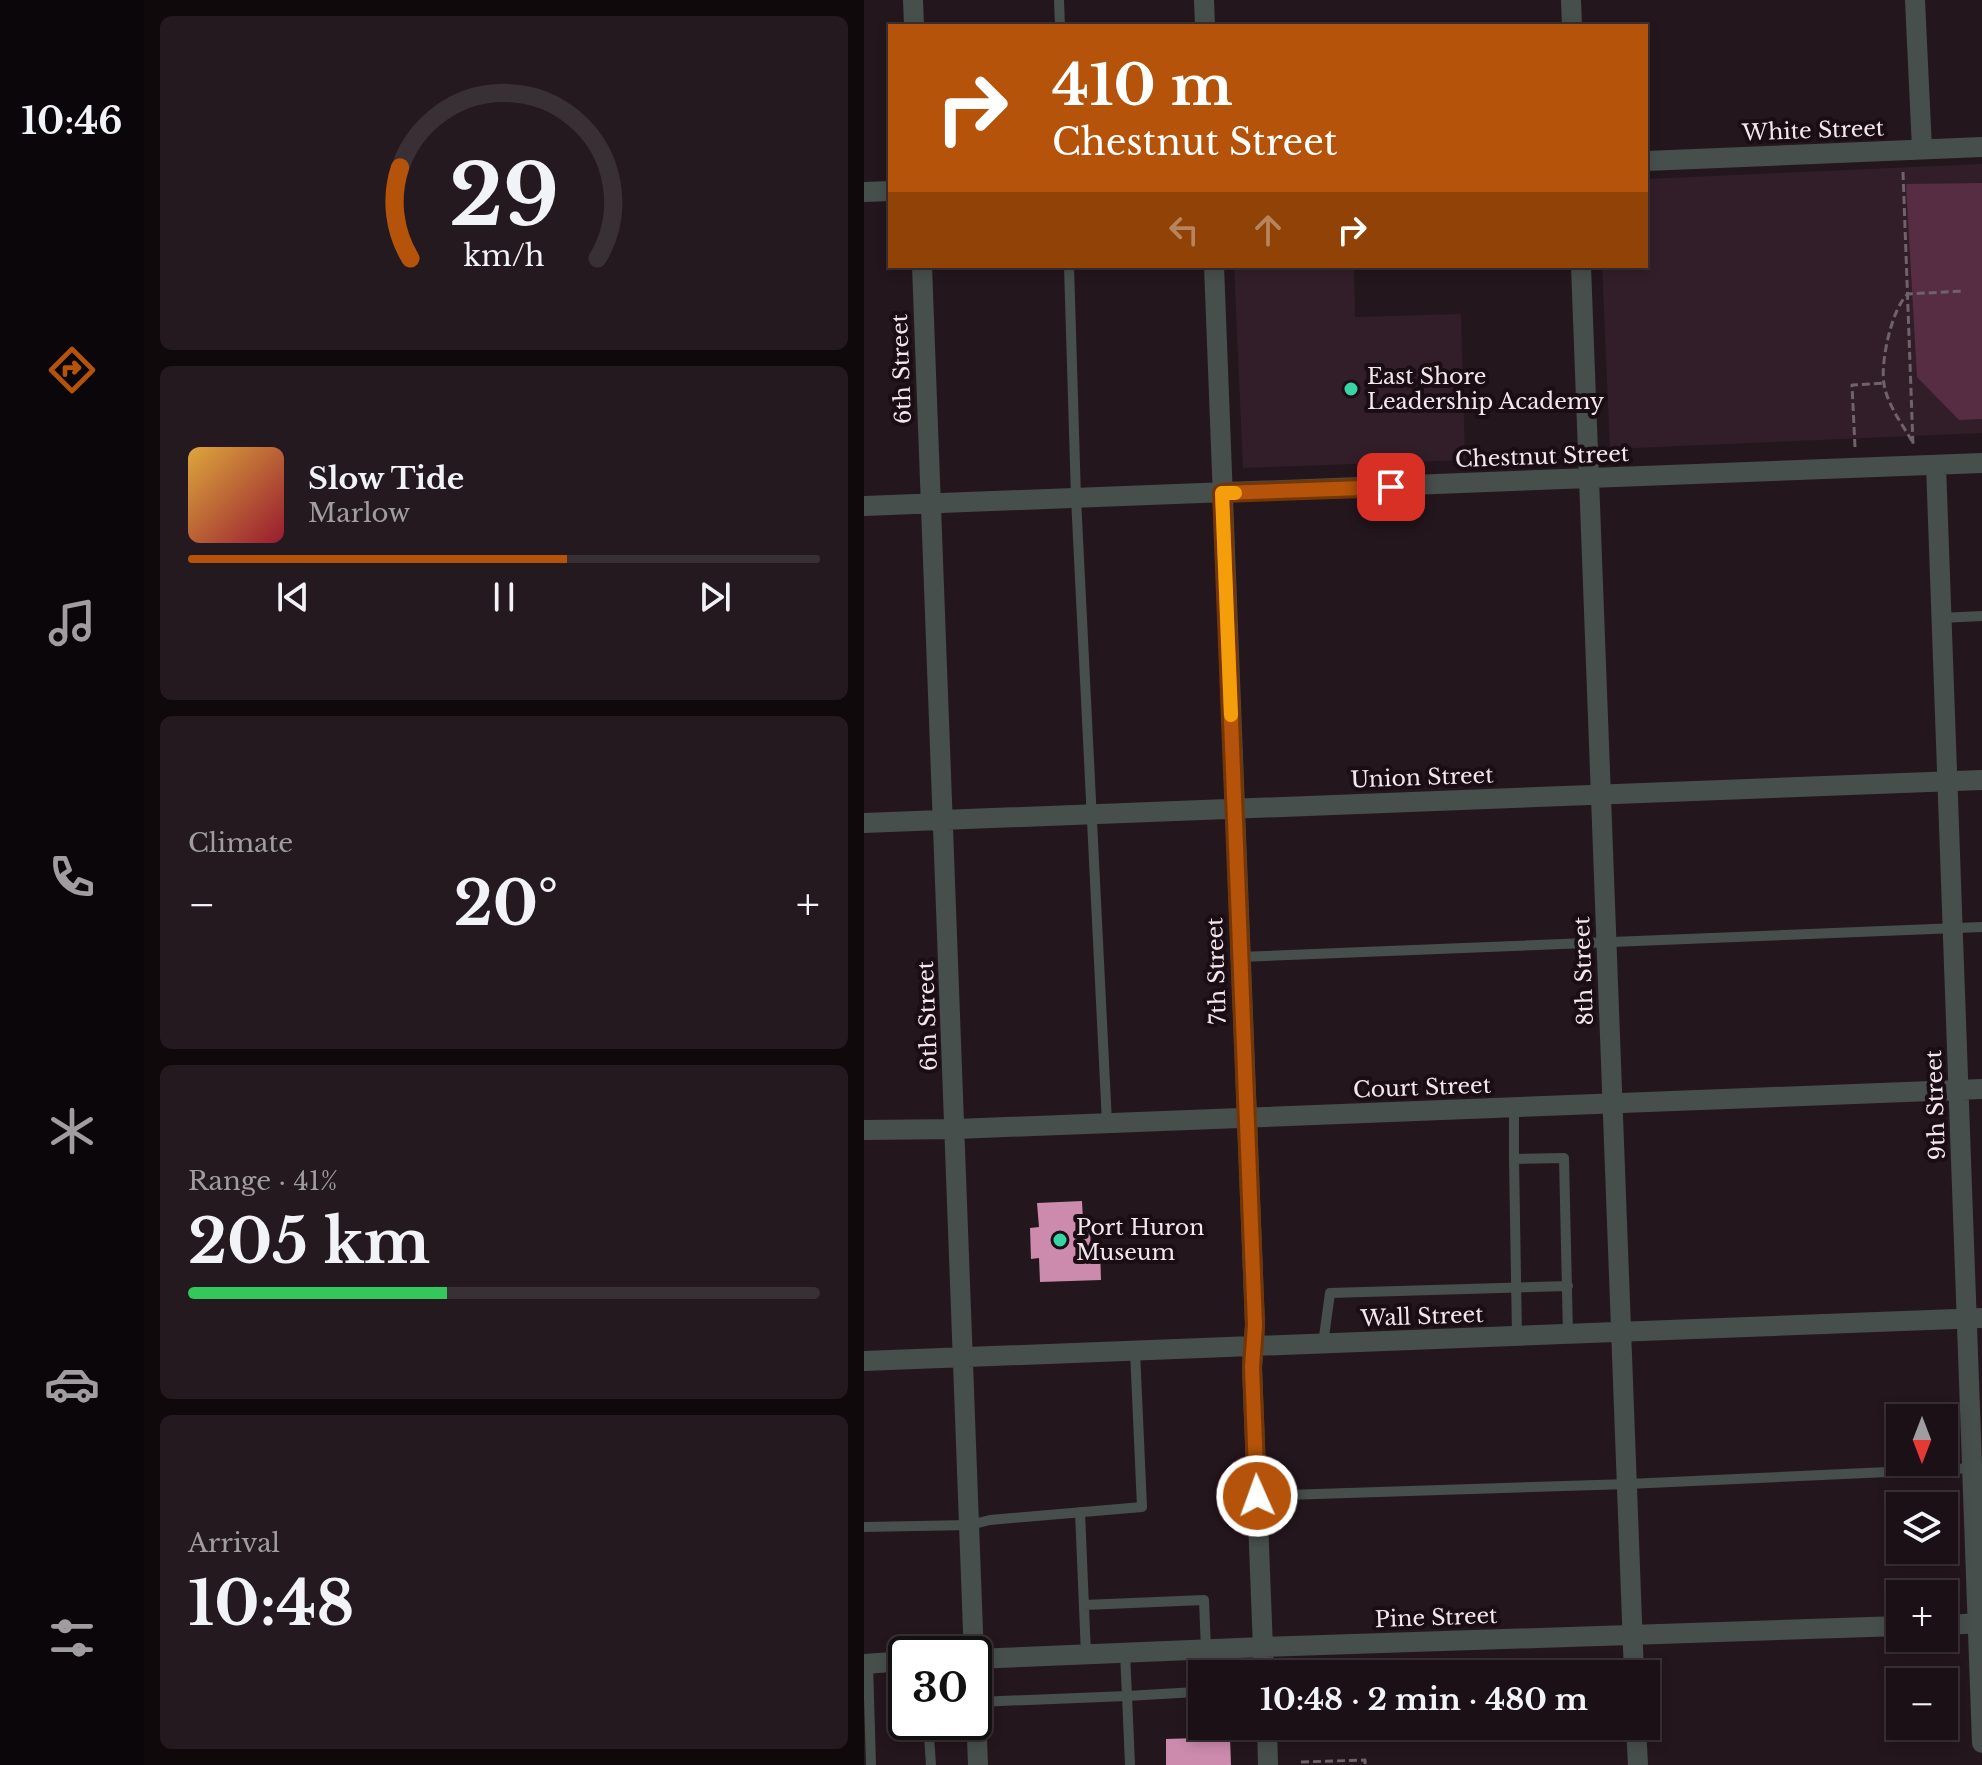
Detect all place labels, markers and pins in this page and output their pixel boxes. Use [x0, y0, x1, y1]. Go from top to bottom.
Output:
place label: East Shore Leadership Academy [1367, 363, 1604, 415]
marker: East Shore Leadership Academy [1342, 380, 1360, 398]
pin [1357, 453, 1425, 521]
place label: Port Huron Museum [1076, 1214, 1204, 1266]
marker: Port Huron Museum [1051, 1231, 1069, 1249]

